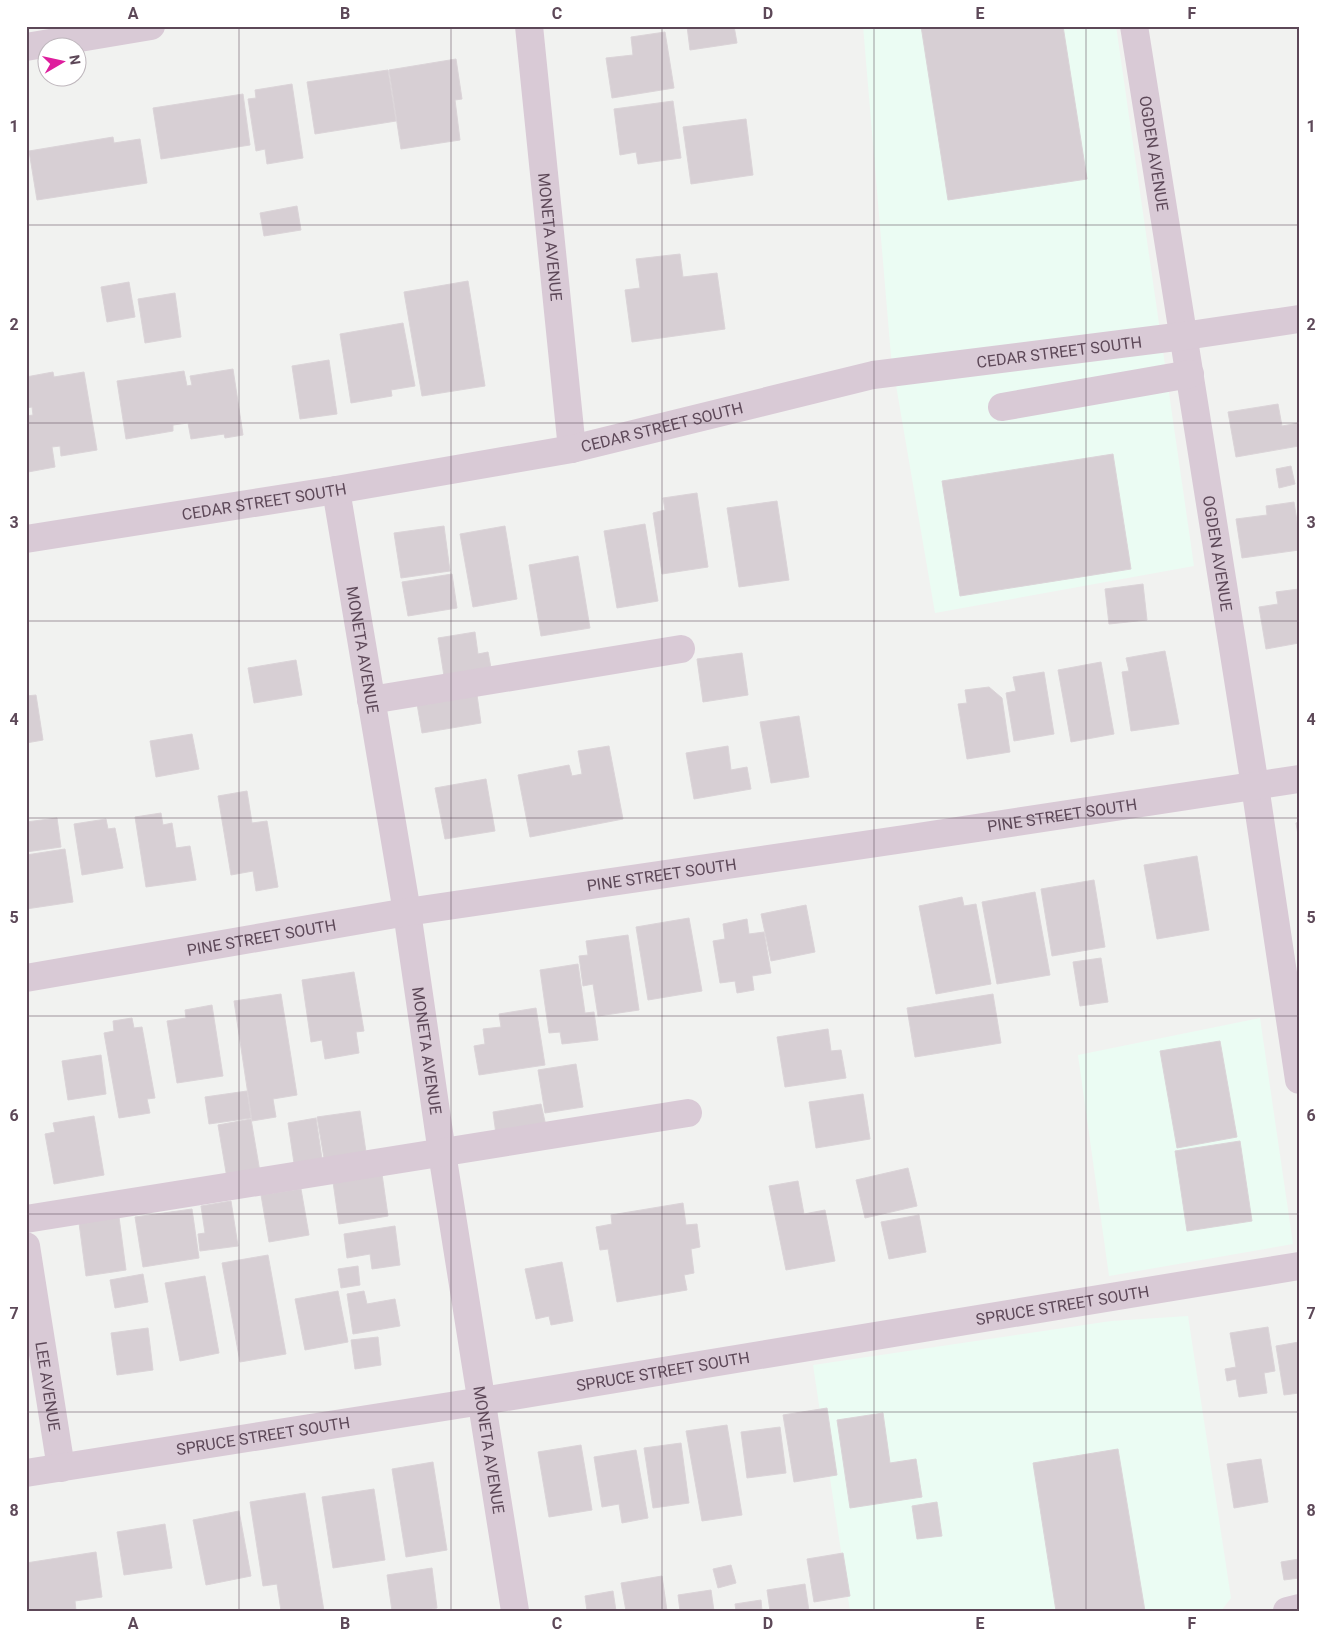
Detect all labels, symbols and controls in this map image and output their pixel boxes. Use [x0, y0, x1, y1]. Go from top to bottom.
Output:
text: A [128, 4, 139, 23]
text: B [340, 4, 350, 23]
text: C [552, 4, 562, 23]
text: D [763, 4, 773, 23]
text: E [976, 4, 985, 23]
text: F [1188, 4, 1197, 23]
north arrow [38, 38, 88, 88]
text: N [66, 54, 84, 66]
street label: OGDEN AVENUE [1135, 94, 1172, 213]
text: 1 [9, 117, 19, 136]
text: 1 [1306, 117, 1316, 136]
street label: MONETA AVENUE [534, 172, 566, 302]
text: 2 [9, 315, 19, 334]
text: 2 [1306, 315, 1316, 334]
street label: CEDAR STREET SOUTH [976, 332, 1143, 372]
street label: CEDAR STREET SOUTH [579, 398, 745, 456]
street label: CEDAR STREET SOUTH [180, 479, 348, 524]
street label: OGDEN AVENUE [1199, 494, 1236, 613]
text: 3 [9, 513, 19, 532]
text: 3 [1306, 513, 1316, 532]
street label: MONETA AVENUE [342, 585, 382, 715]
text: 4 [9, 710, 19, 729]
text: 4 [1306, 710, 1316, 729]
street label: PINE STREET SOUTH [986, 795, 1138, 836]
street label: PINE STREET SOUTH [585, 855, 738, 895]
text: 5 [9, 908, 19, 927]
text: 5 [1306, 908, 1316, 927]
street label: PINE STREET SOUTH [185, 915, 338, 960]
street label: MONETA AVENUE [408, 986, 445, 1116]
text: 6 [9, 1106, 19, 1125]
text: 6 [1306, 1106, 1316, 1125]
street label: SPRUCE STREET SOUTH [974, 1282, 1151, 1329]
text: 7 [9, 1304, 19, 1323]
text: 7 [1306, 1304, 1316, 1323]
street label: LEE AVENUE [31, 1340, 64, 1433]
street label: SPRUCE STREET SOUTH [575, 1348, 751, 1395]
street label: MONETA AVENUE [469, 1385, 508, 1515]
street label: SPRUCE STREET SOUTH [175, 1413, 351, 1459]
text: 8 [9, 1501, 19, 1520]
text: 8 [1306, 1501, 1316, 1520]
text: A [128, 1614, 139, 1633]
text: B [340, 1614, 350, 1633]
text: C [552, 1614, 562, 1633]
text: D [763, 1614, 773, 1633]
text: E [976, 1614, 985, 1633]
text: F [1188, 1614, 1197, 1633]

